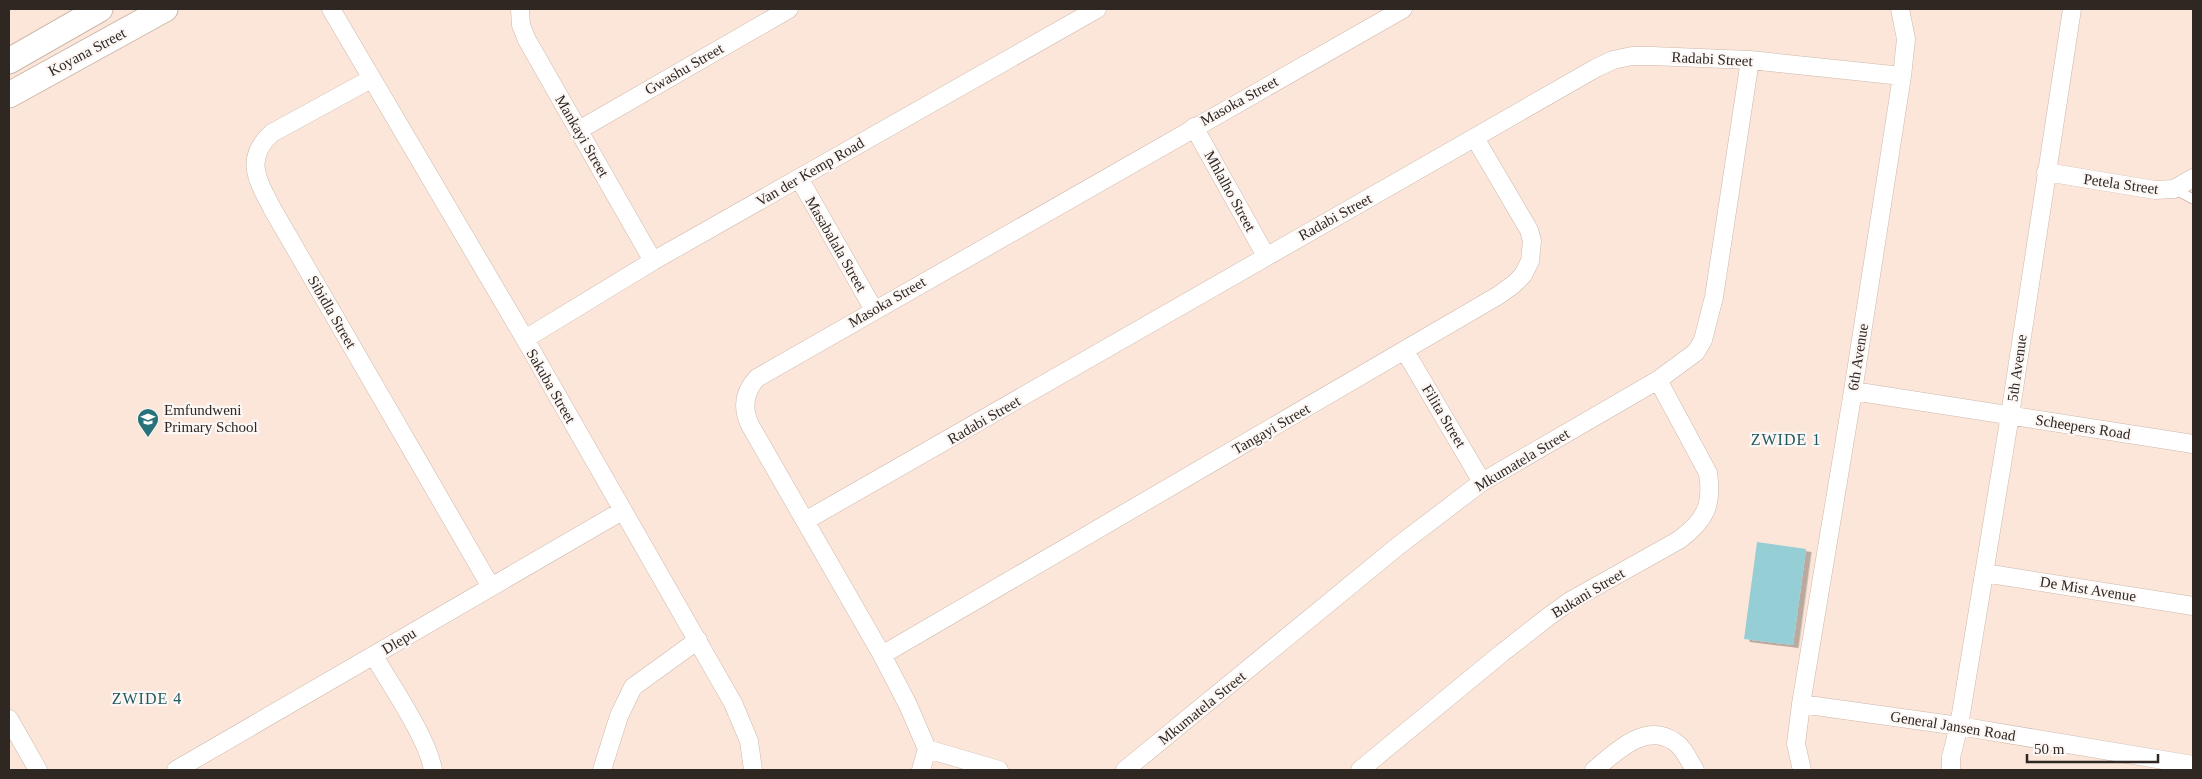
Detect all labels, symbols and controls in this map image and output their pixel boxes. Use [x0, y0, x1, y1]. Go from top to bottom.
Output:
street label: Koyana Street [46, 25, 129, 79]
street label: Gwashu Street [642, 40, 727, 98]
street label: Radabi Street [1671, 49, 1754, 69]
street label: Masoka Street [1197, 73, 1281, 129]
street label: Mankayi Street [552, 92, 612, 181]
street label: Van der Kemp Road [753, 134, 867, 209]
street label: Mhlalho Street [1201, 148, 1259, 235]
street label: Petela Street [2083, 171, 2160, 197]
street label: Radabi Street [1296, 190, 1375, 244]
street label: Masabalala Street [802, 194, 870, 295]
street label: Sibidla Street [305, 273, 360, 352]
street label: Masoka Street [846, 273, 929, 330]
street label: 6th Avenue [1845, 322, 1871, 392]
street label: 5th Avenue [2004, 333, 2030, 403]
street label: Sakuba Street [523, 346, 579, 427]
street label: Filita Street [1419, 382, 1469, 451]
street label: Radabi Street [945, 392, 1024, 447]
street label: Tangayi Street [1229, 400, 1313, 458]
place label: Emfundweni Primary School [164, 402, 258, 435]
school or university icon: Emfundweni Primary School [136, 407, 160, 438]
street label: Scheepers Road [2034, 412, 2132, 443]
street label: Mkumatela Street [1472, 425, 1573, 494]
district label: ZWIDE 1 [1751, 431, 1821, 448]
street label: Bukani Street [1549, 565, 1628, 621]
street label: De Mist Avenue [2039, 573, 2138, 605]
street label: Dlepu [379, 624, 419, 657]
street label: Mkumatela Street [1155, 668, 1249, 748]
district label: ZWIDE 4 [112, 690, 182, 707]
street label: General Jansen Road [1889, 708, 2017, 744]
scale bar [2027, 732, 2158, 764]
text: 50 m [2034, 741, 2065, 757]

